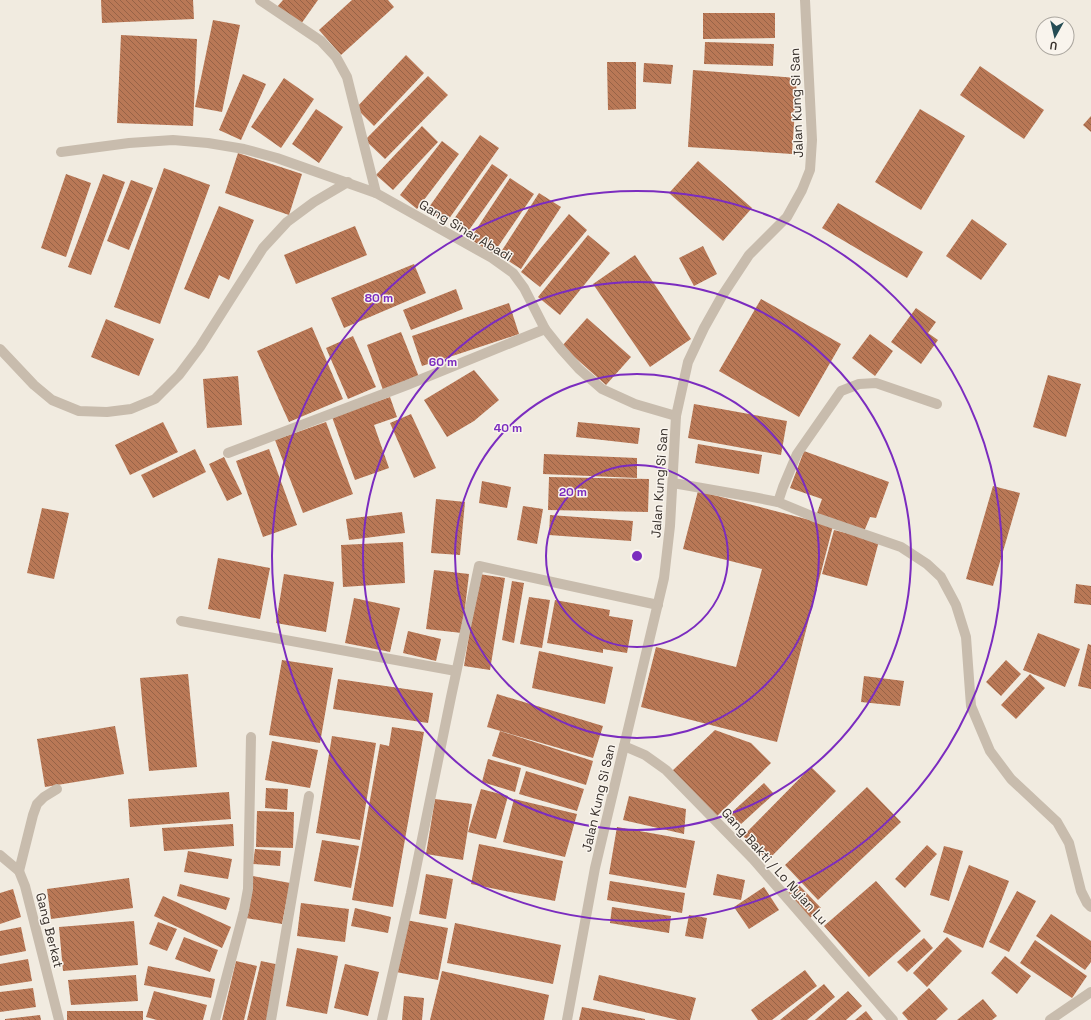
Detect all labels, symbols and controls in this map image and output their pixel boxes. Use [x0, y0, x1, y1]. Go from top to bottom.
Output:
north arrow [1035, 16, 1075, 56]
text: U [1049, 38, 1058, 53]
street label: Jalan Kung Si San [786, 48, 807, 158]
street label: Gang Sinar Abadi [416, 196, 515, 265]
text: 80 m [365, 290, 393, 306]
text: 60 m [429, 354, 457, 370]
text: 40 m [494, 420, 522, 436]
street label: Jalan Kung Si San [647, 428, 672, 539]
text: 20 m [559, 484, 587, 500]
centre of rings [630, 549, 644, 563]
street label: Jalan Kung Si San [578, 743, 619, 854]
street label: Gang Bakti / Lo Nyian Lu [718, 804, 832, 928]
street label: Gang Berkat [32, 891, 67, 969]

